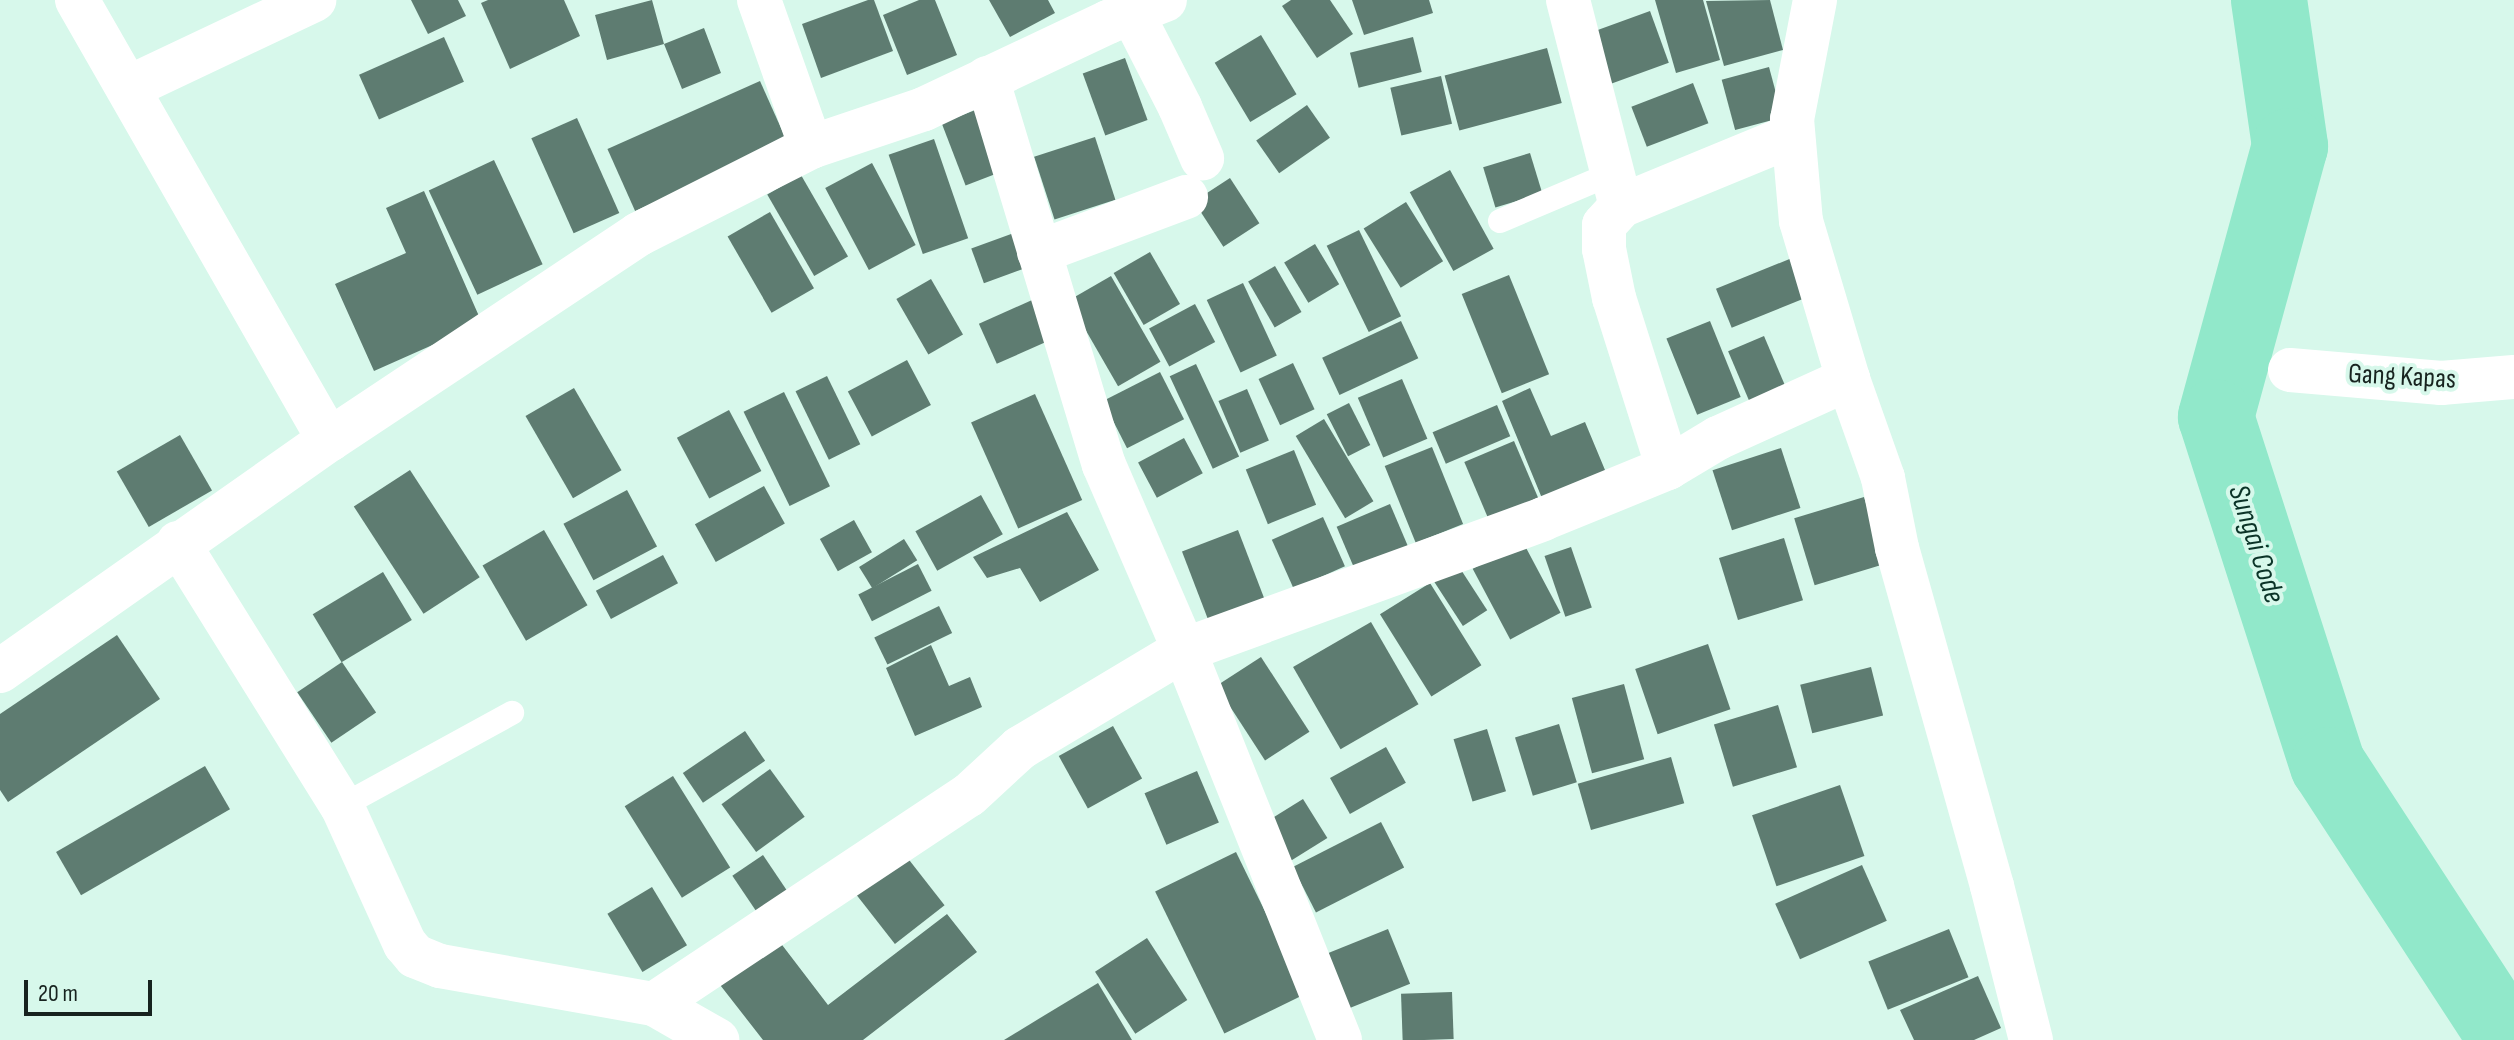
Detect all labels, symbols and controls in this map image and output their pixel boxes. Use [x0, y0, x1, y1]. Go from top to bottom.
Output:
street label: Gang Kapas [2347, 357, 2457, 397]
water label: Sungai Code [2220, 480, 2292, 608]
scale bar [28, 964, 156, 1014]
text: 20 m [38, 979, 78, 1008]

